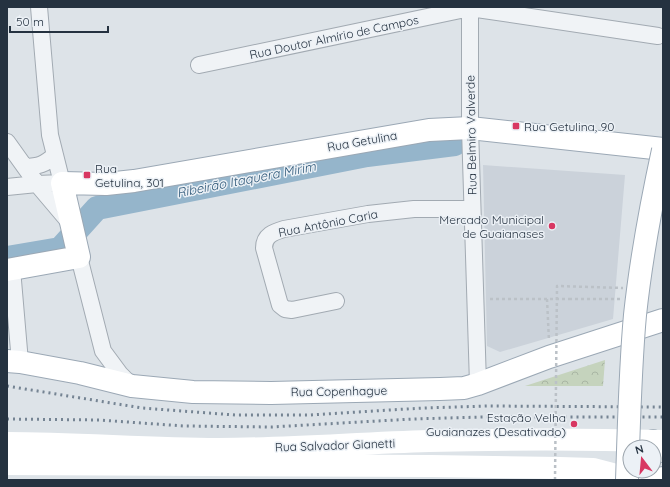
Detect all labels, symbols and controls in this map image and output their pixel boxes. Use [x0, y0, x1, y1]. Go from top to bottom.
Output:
scale bar [10, 8, 108, 34]
street label: Rua Doutor Almírio de Campos [248, 12, 420, 62]
text: 50 m [16, 14, 44, 29]
street label: Rua Belmiro Valverde [462, 75, 480, 195]
place label: Rua Getulina, 90 [524, 119, 614, 134]
marker: Rua Getulina, 90 [511, 121, 521, 131]
street label: Rua Getulina [326, 127, 398, 155]
water label: Ribeirão Itaquera Mirim [175, 157, 318, 200]
place label: Rua Getulina, 301 [95, 161, 164, 190]
marker: Rua Getulina, 301 [82, 170, 92, 180]
street label: Rua Antônio Caria [277, 206, 379, 240]
place label: Mercado Municipal de Guaianases [439, 212, 544, 241]
marker: Mercado Municipal de Guaianases [547, 221, 557, 231]
street label: Rua Copenhague [291, 383, 388, 399]
place label: Estação Velha Guaianazes (Desativado) [426, 410, 566, 439]
marker: Estação Velha Guaianazes (Desativado) [569, 419, 579, 429]
street label: Rua Salvador Gianetti [275, 435, 395, 455]
north arrow [622, 439, 662, 479]
text: N [633, 442, 645, 457]

